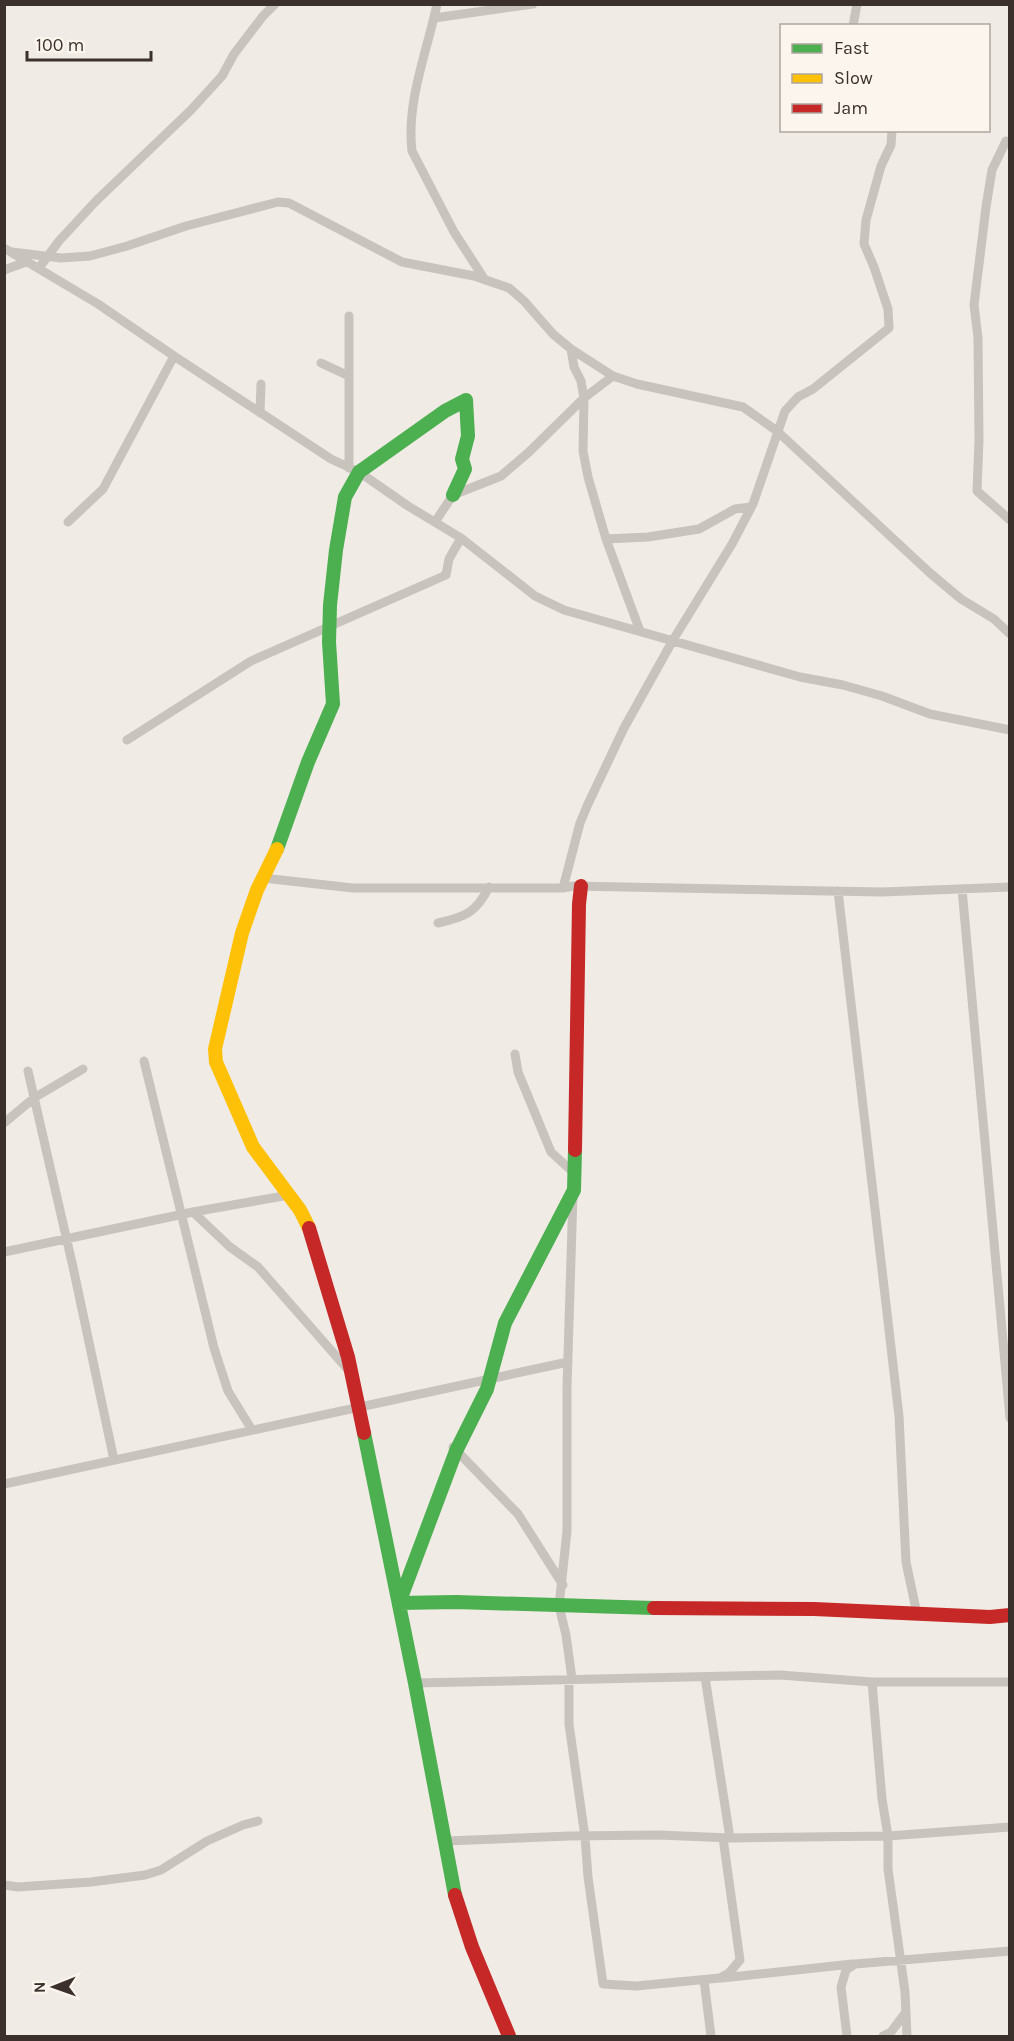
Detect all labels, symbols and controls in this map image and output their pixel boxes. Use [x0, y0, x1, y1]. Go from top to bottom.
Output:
scale bar [27, 24, 152, 62]
legend [780, 24, 990, 132]
text: 100 m [36, 34, 84, 56]
text: Fast [834, 37, 869, 59]
text: Slow [834, 67, 873, 89]
text: Jam [834, 97, 868, 119]
north arrow [24, 1957, 84, 2017]
text: N [30, 1981, 49, 1993]

